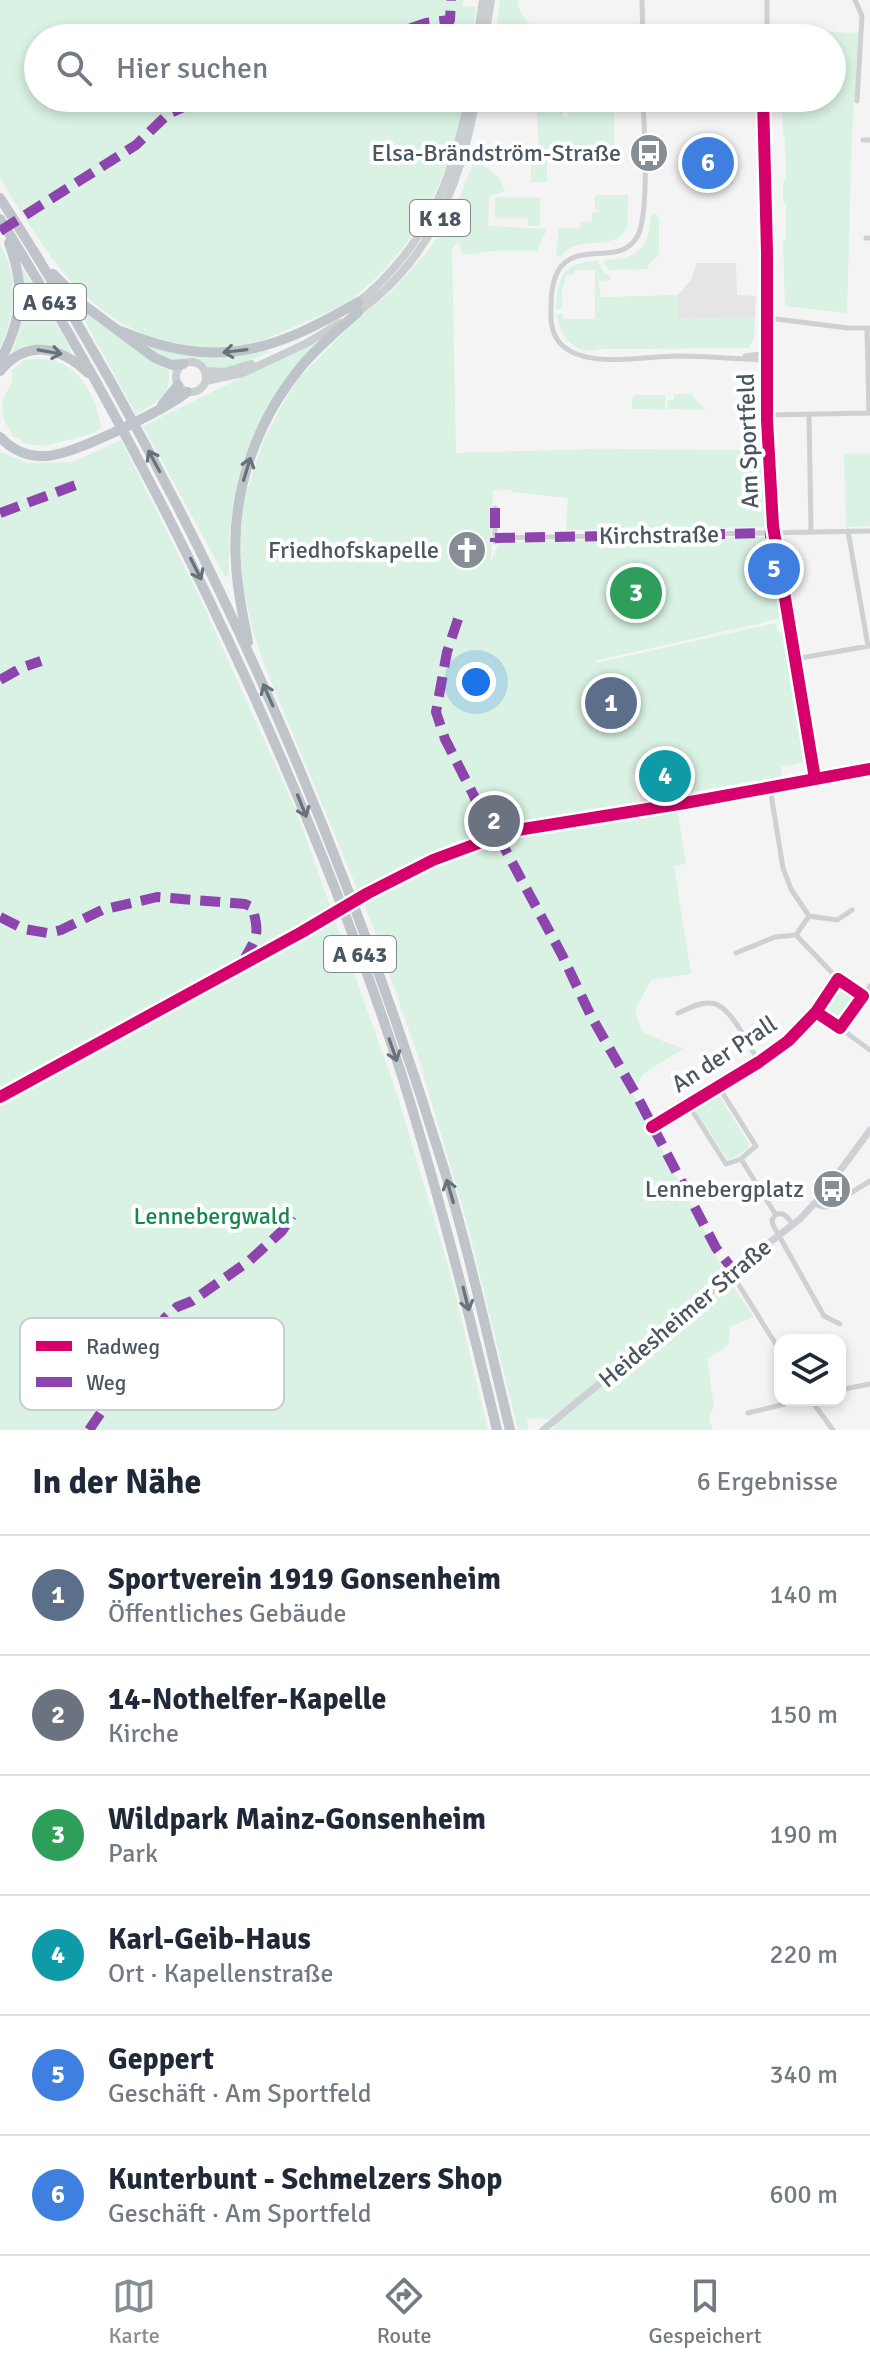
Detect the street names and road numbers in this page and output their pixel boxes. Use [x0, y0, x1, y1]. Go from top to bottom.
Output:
road number: K 18 [410, 200, 470, 236]
road number: A 643 [14, 284, 86, 320]
street label: Am Sportfeld [731, 373, 765, 509]
street label: Kirchstraße [599, 519, 719, 551]
road number: A 643 [324, 936, 396, 972]
street label: An der Prall [666, 1009, 782, 1099]
street label: Heidesheimer Straße [592, 1232, 778, 1394]

